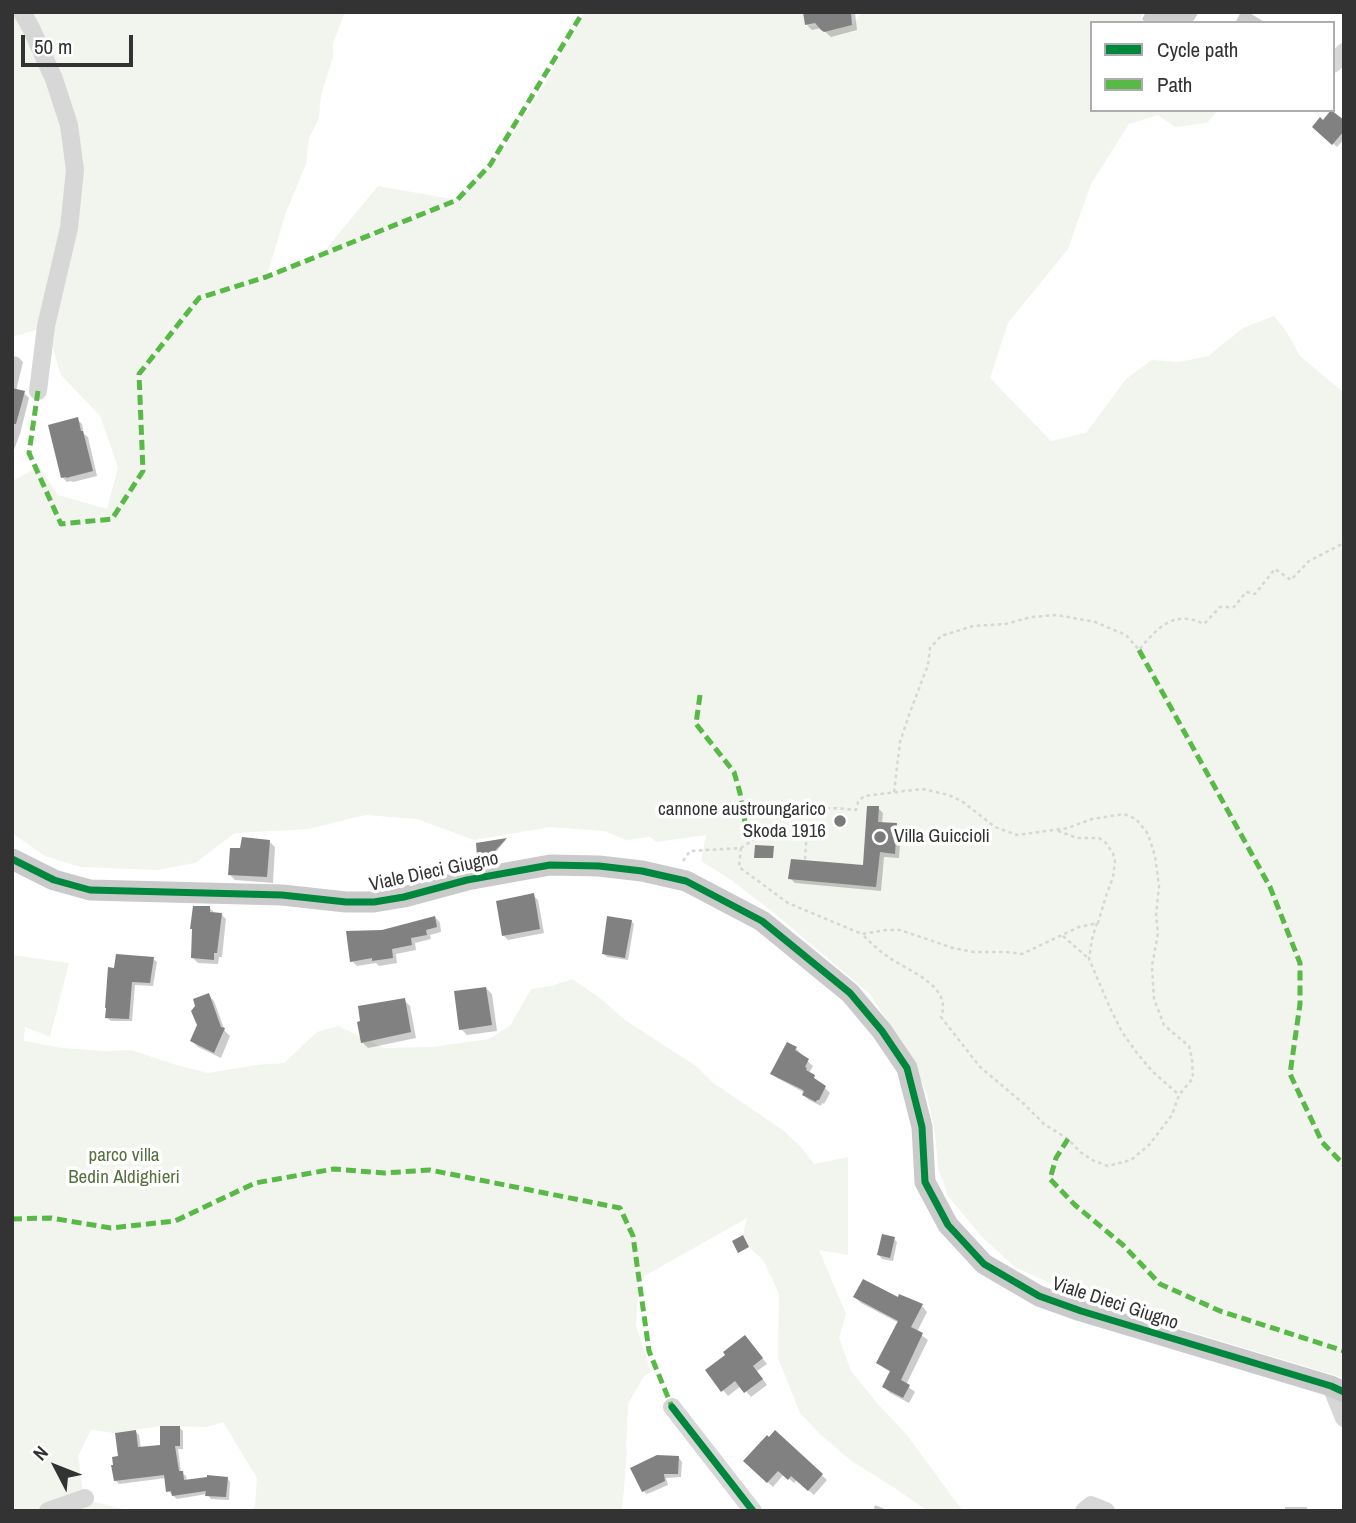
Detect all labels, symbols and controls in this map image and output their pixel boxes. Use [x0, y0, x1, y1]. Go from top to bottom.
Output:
scale bar [24, 21, 136, 65]
legend [1090, 21, 1335, 112]
text: 50 m [34, 32, 72, 61]
text: Cycle path [1157, 35, 1238, 64]
text: Path [1157, 70, 1192, 99]
place label: cannone austroungarico Skoda 1916 [658, 799, 826, 843]
marker: cannone austroungarico Skoda 1916 [832, 813, 848, 829]
place label: Villa Guiccioli [894, 826, 990, 848]
marker: Villa Guiccioli [872, 829, 888, 845]
street label: Viale Dieci Giugno [367, 847, 501, 897]
park label: parco villa Bedin Aldighieri [68, 1145, 180, 1189]
street label: Viale Dieci Giugno [1049, 1273, 1181, 1335]
north arrow [21, 1432, 91, 1502]
text: N [27, 1440, 54, 1466]

